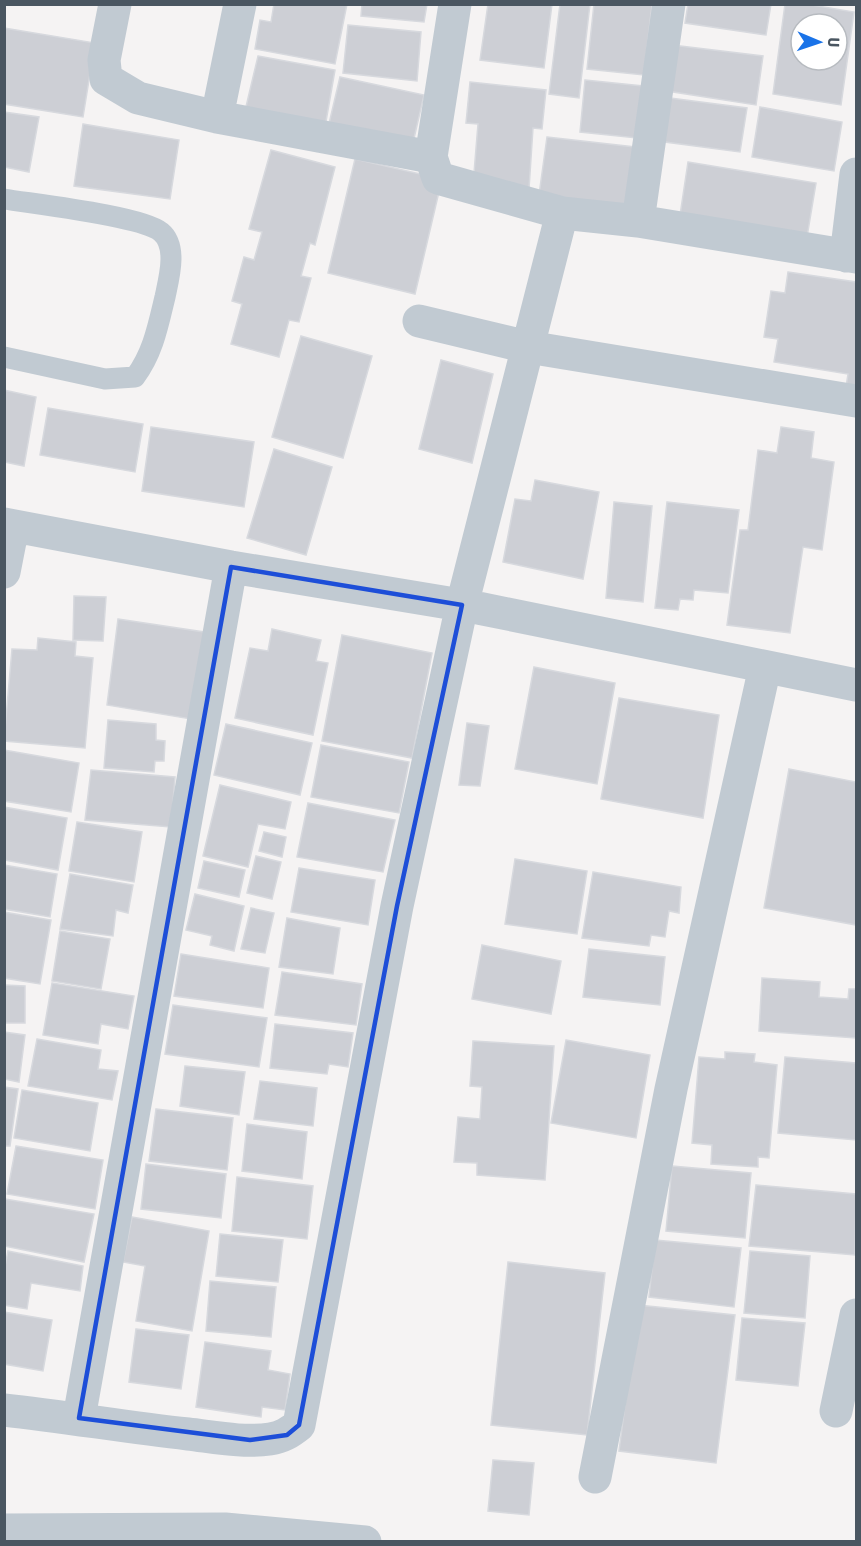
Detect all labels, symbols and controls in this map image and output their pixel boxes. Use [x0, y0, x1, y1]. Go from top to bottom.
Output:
north arrow [789, 12, 849, 72]
text: U [825, 37, 843, 48]

